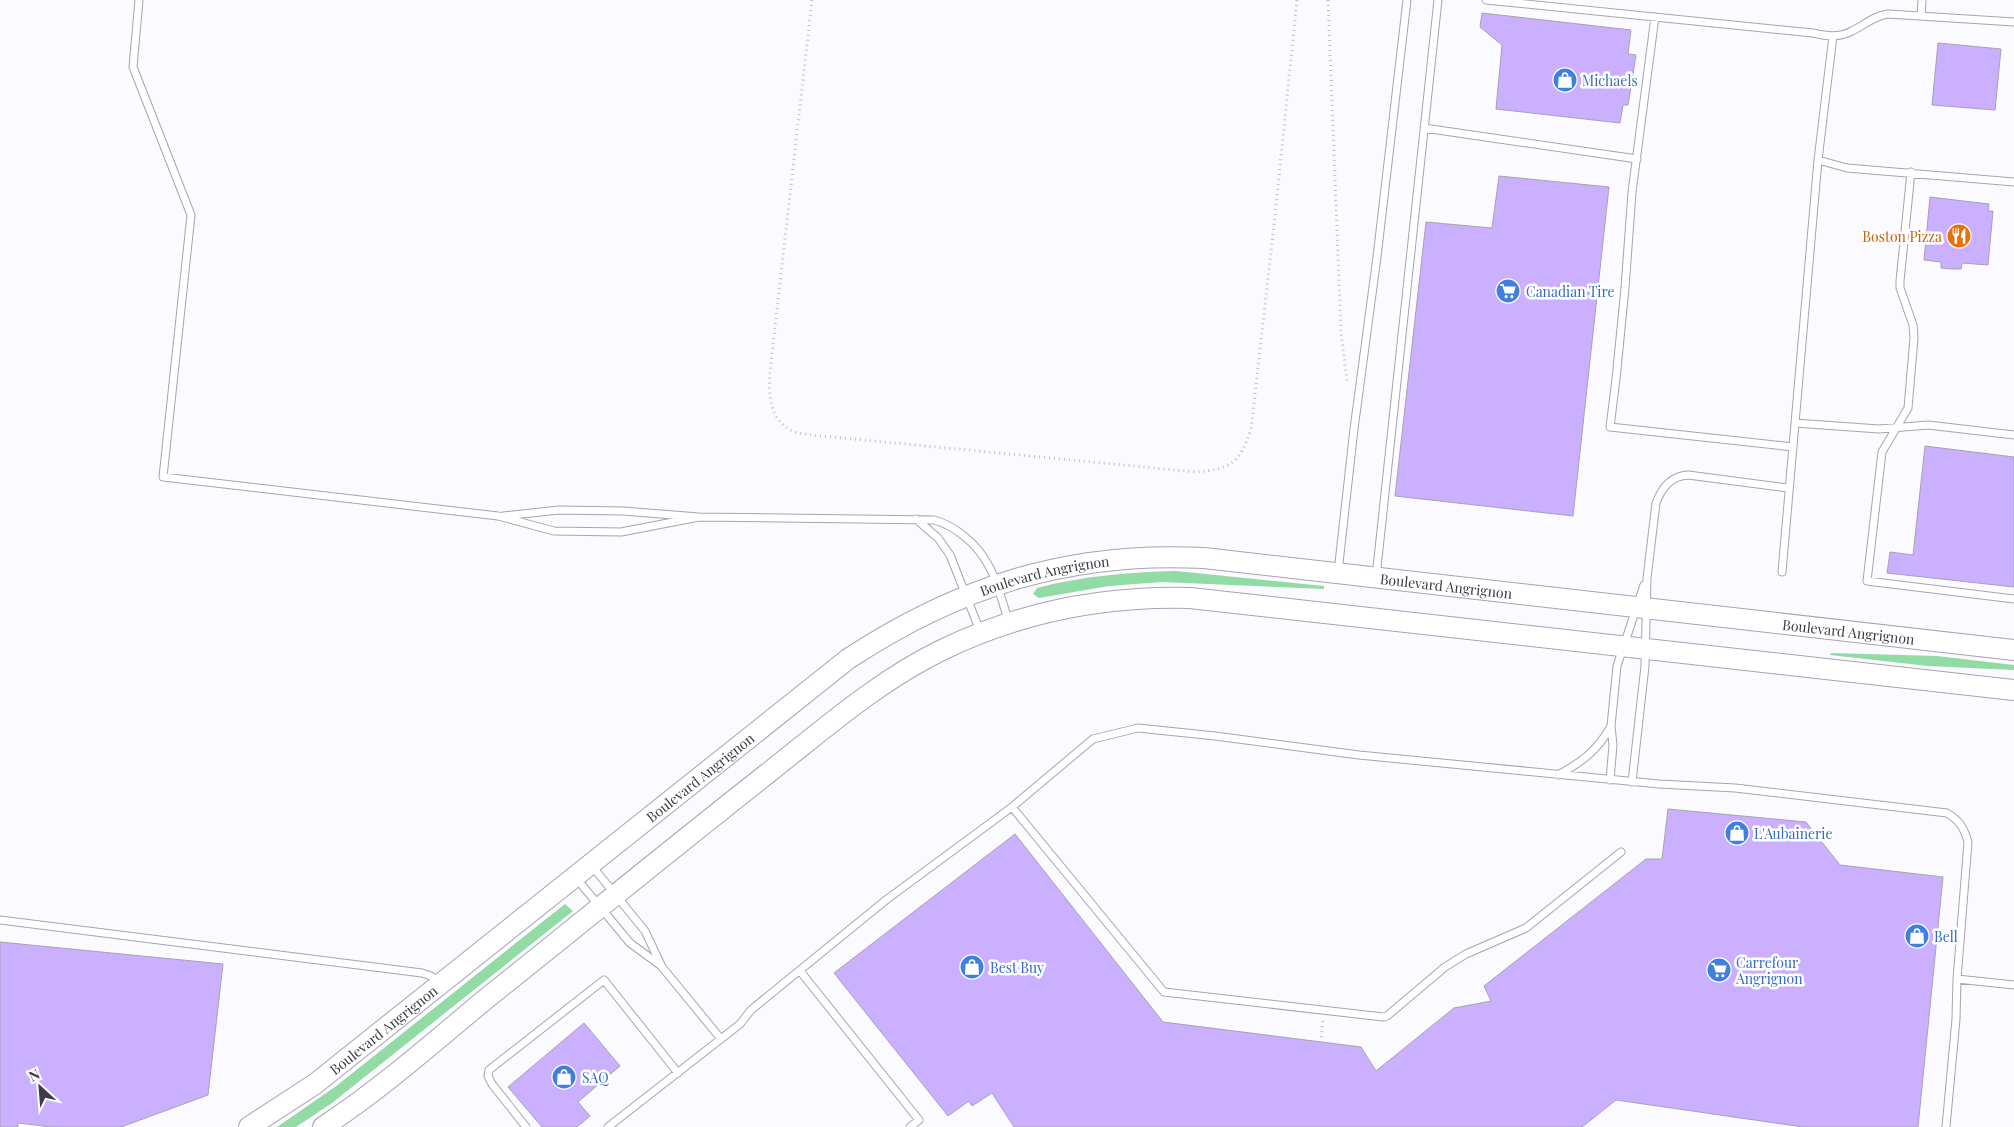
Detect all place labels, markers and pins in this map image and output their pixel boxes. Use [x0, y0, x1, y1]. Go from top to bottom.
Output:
shop icon: Michaels [1552, 67, 1578, 93]
place label: Michaels [1582, 71, 1638, 90]
restaurant icon: Boston Pizza [1946, 223, 1972, 249]
place label: Boston Pizza [1862, 227, 1942, 246]
supermarket icon: Canadian Tire [1495, 278, 1521, 304]
place label: Canadian Tire [1526, 282, 1614, 301]
shop icon: L'Aubainerie [1724, 820, 1750, 846]
place label: L'Aubainerie [1754, 824, 1833, 843]
shop icon: Bell [1904, 923, 1930, 949]
place label: Bell [1934, 927, 1958, 946]
place label: Carrefour Angrignon [1735, 953, 1803, 988]
shop icon: Best Buy [959, 954, 985, 980]
supermarket icon: Carrefour Angrignon [1706, 957, 1732, 983]
place label: Best Buy [990, 958, 1044, 977]
shop icon: SAQ [551, 1064, 577, 1090]
place label: SAQ [582, 1068, 609, 1087]

